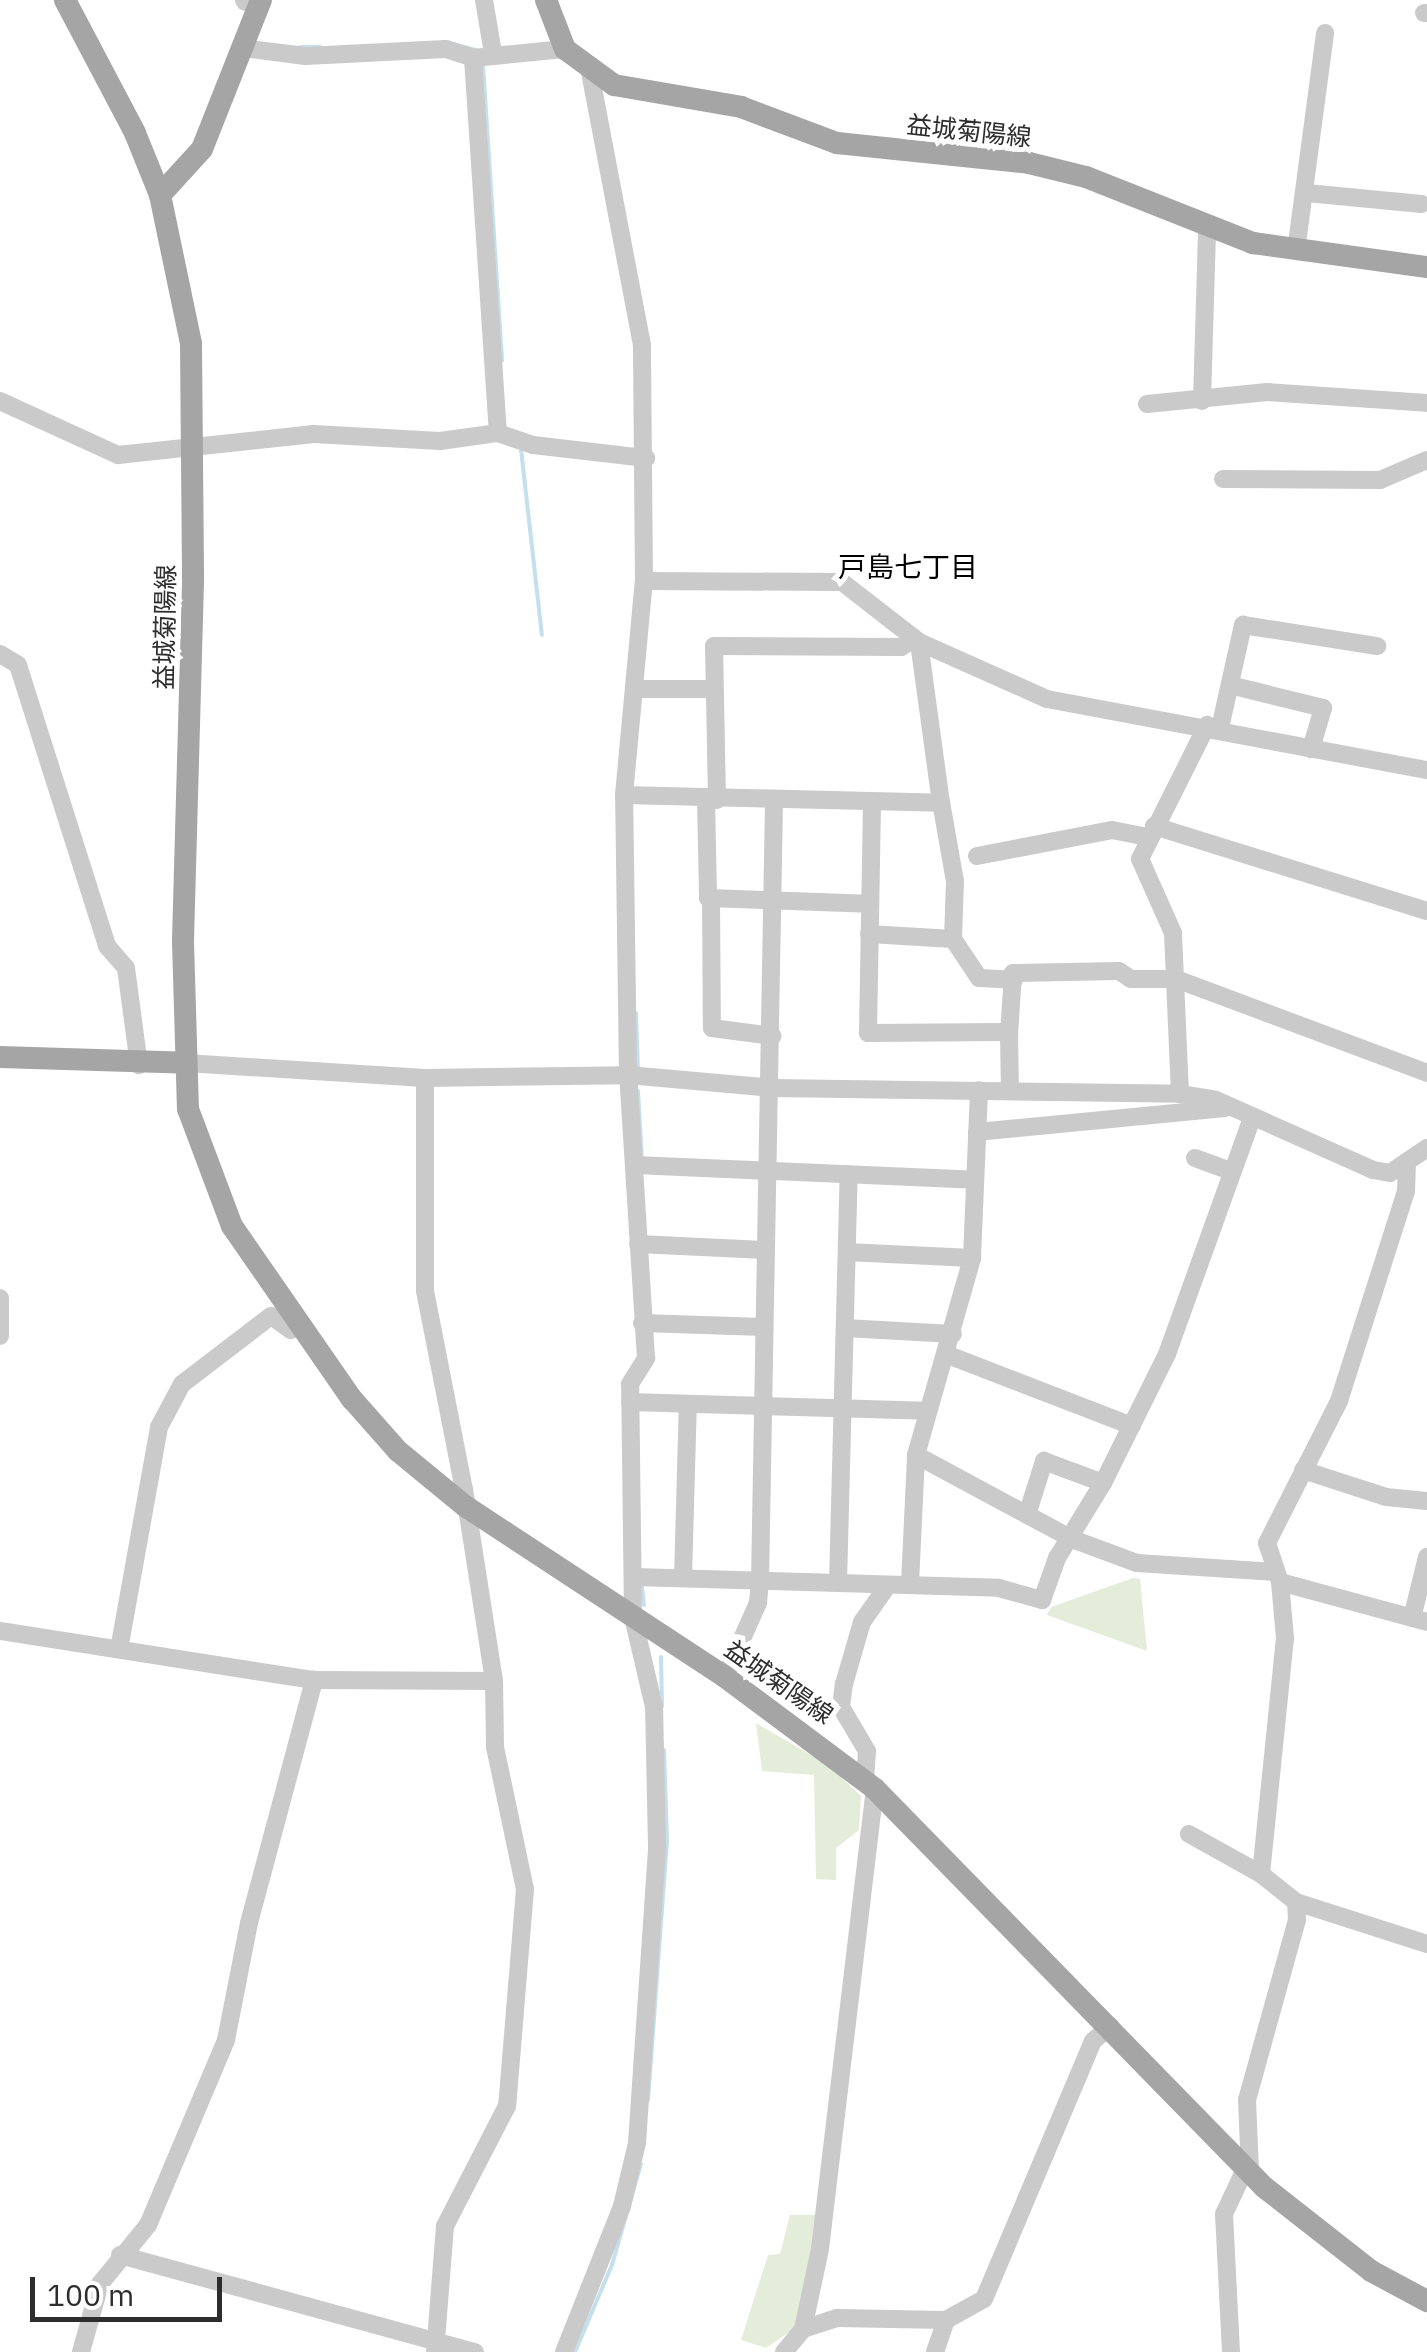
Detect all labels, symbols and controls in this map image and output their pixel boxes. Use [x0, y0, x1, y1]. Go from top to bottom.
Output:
street label: 益城菊陽線 [905, 110, 1033, 152]
district label: 戸島七丁目 [838, 550, 978, 584]
street label: 益城菊陽線 [149, 564, 181, 690]
street label: 益城菊陽線 [719, 1634, 839, 1730]
scale bar [35, 2257, 228, 2319]
text: 100 m [47, 2275, 134, 2314]

